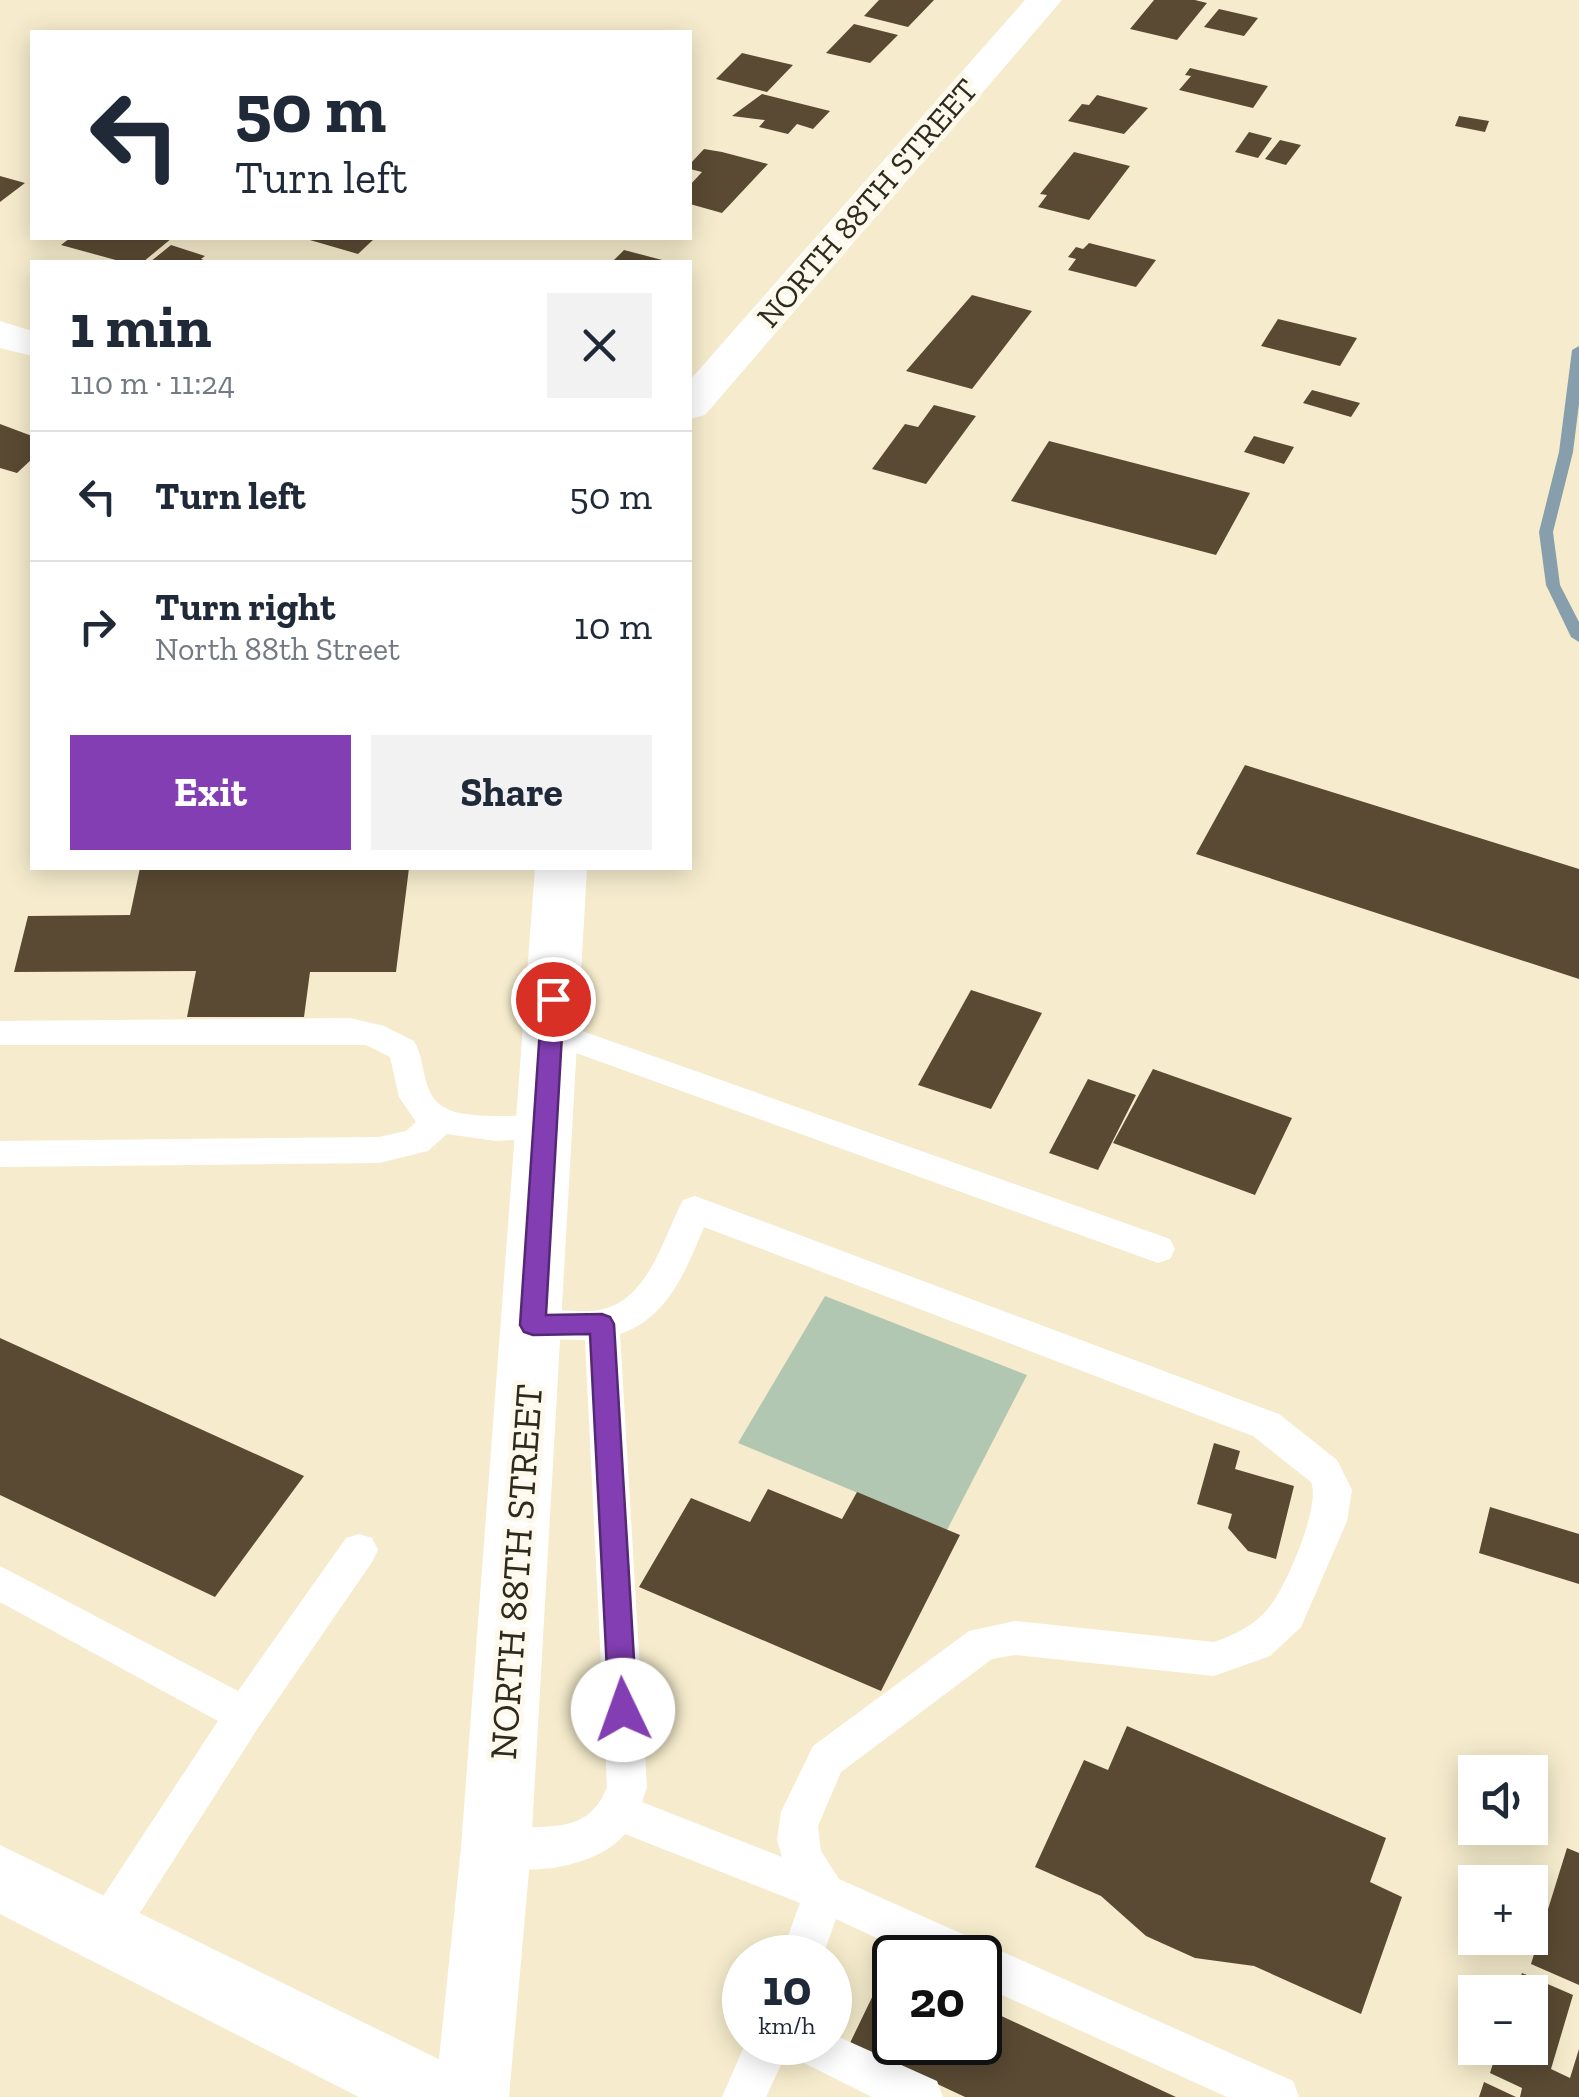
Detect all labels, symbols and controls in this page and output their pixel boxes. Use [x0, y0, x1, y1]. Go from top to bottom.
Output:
text: 50 m [235, 66, 386, 150]
icon: left [70, 70, 200, 200]
street label: NORTH 88TH STREET [749, 71, 985, 335]
text: Turn left [235, 151, 407, 205]
text: 1 min [70, 290, 212, 362]
button: close [547, 293, 652, 398]
text: 110 m · 11:24 [70, 364, 235, 402]
icon: left [70, 469, 125, 524]
text: Turn left [155, 473, 306, 519]
text: 50 m [569, 473, 652, 519]
text: Turn right [155, 584, 335, 630]
icon: right [70, 599, 125, 654]
text: 10 m [574, 603, 652, 649]
text: North 88th Street [155, 630, 400, 668]
button: Exit [70, 735, 351, 850]
button: Share [371, 735, 652, 850]
pin [511, 957, 596, 1042]
icon: arrive [526, 972, 581, 1027]
street label: NORTH 88TH STREET [480, 1383, 552, 1761]
position arrow [571, 1658, 675, 1762]
map controls [1458, 1755, 1548, 2065]
button: sound [1458, 1755, 1548, 1845]
button: + [1458, 1865, 1548, 1955]
speed limit sign: 20 [872, 1935, 1002, 2065]
text: 10 [763, 1958, 812, 2018]
button: − [1458, 1975, 1548, 2065]
text: km/h [758, 2010, 816, 2040]

